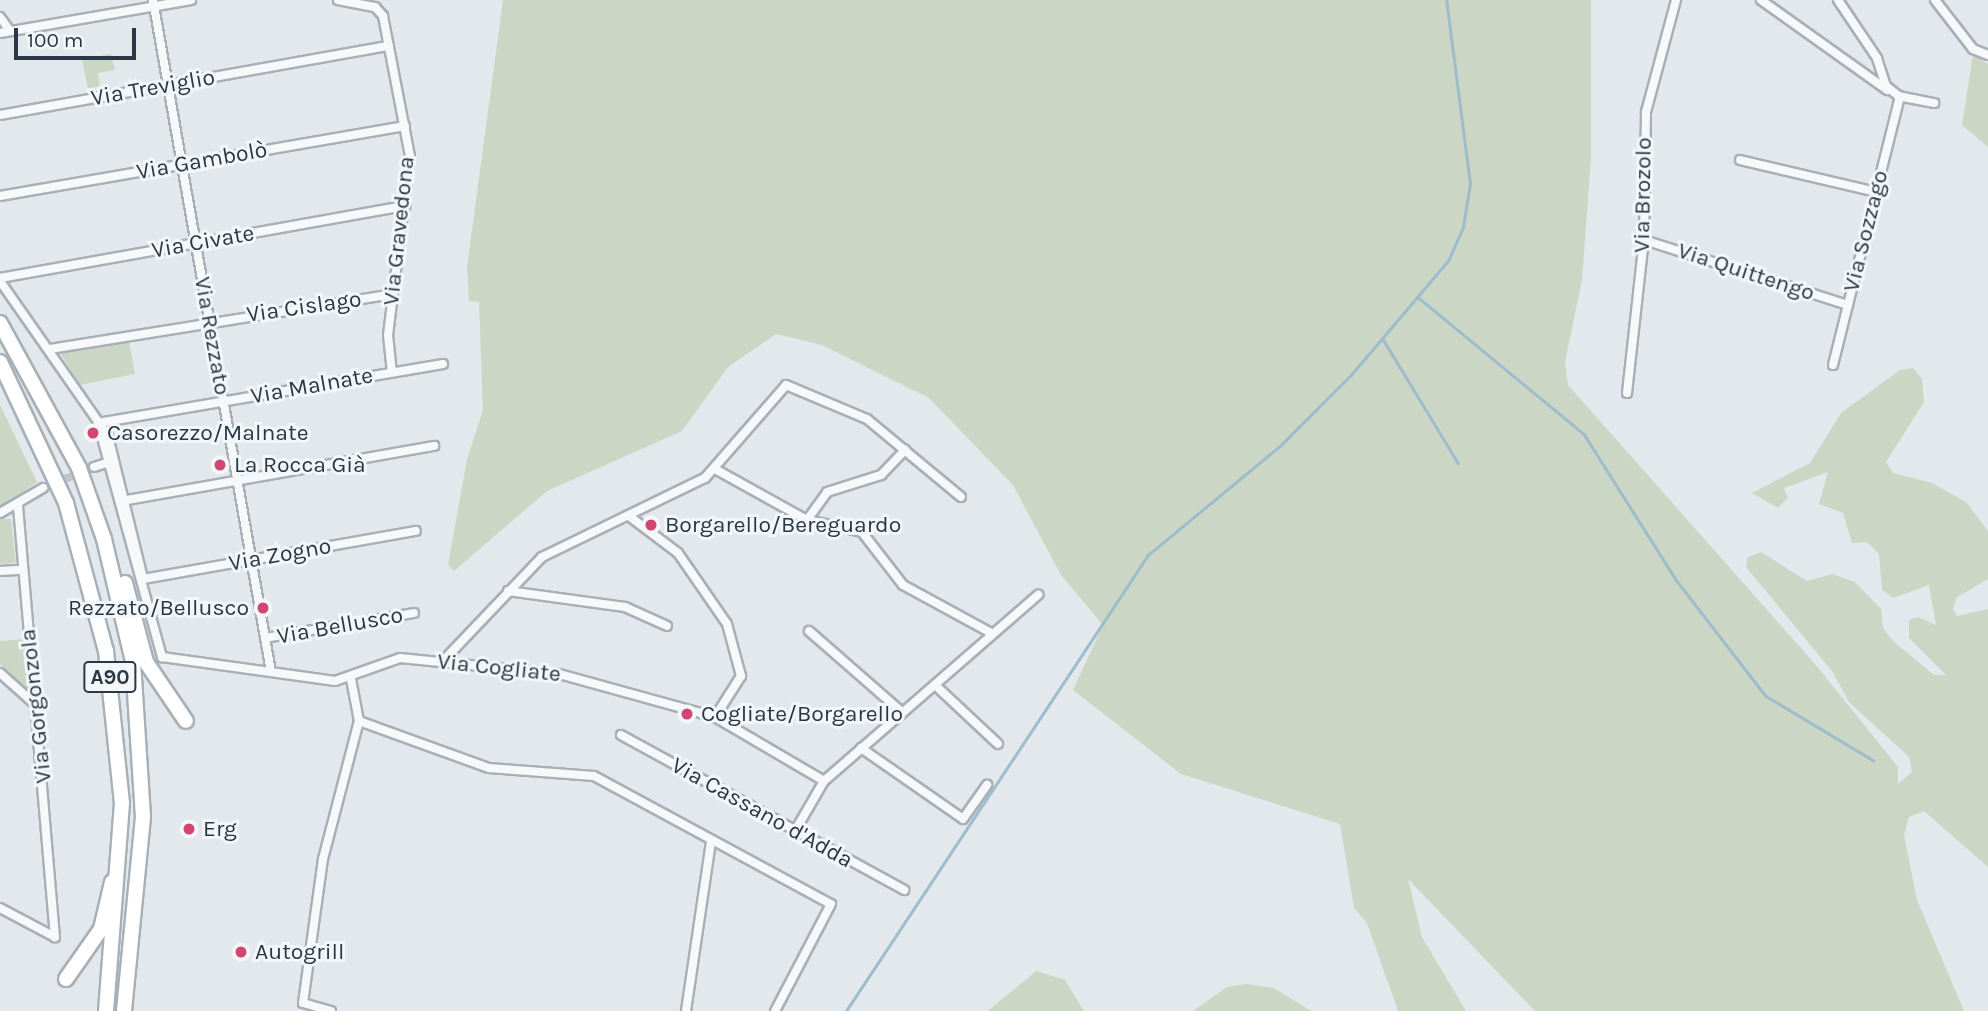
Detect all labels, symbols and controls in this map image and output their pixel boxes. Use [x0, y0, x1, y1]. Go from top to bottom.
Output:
scale bar [18, 14, 140, 58]
text: 100 m [27, 28, 84, 52]
street label: Via Treviglio [89, 64, 217, 112]
street label: Via Gambolò [135, 136, 269, 186]
street label: Via Brozolo [1628, 137, 1658, 253]
street label: Via Gravedona [377, 155, 421, 307]
street label: Via Sozzago [1838, 167, 1894, 295]
street label: Via Civate [150, 219, 256, 265]
street label: Via Quittengo [1674, 237, 1818, 307]
street label: Via Rezzato [188, 275, 236, 397]
street label: Via Cislago [245, 285, 363, 329]
street label: Via Malnate [249, 362, 375, 410]
place label: Casorezzo/Malnate [107, 419, 308, 447]
marker: Casorezzo/Malnate [85, 425, 101, 441]
place label: La Rocca Già [234, 451, 366, 479]
marker: La Rocca Già [212, 457, 228, 473]
place label: Borgarello/Bereguardo [665, 511, 901, 539]
marker: Borgarello/Bereguardo [643, 517, 659, 533]
street label: Via Zogno [227, 532, 333, 578]
place label: Rezzato/Bellusco [68, 594, 249, 622]
marker: Rezzato/Bellusco [255, 600, 271, 616]
street label: Via Bellusco [275, 601, 405, 651]
street label: Via Gorgonzola [14, 627, 58, 785]
street label: Via Cogliate [436, 648, 562, 688]
road number: A90 [82, 660, 138, 694]
place label: Cogliate/Borgarello [701, 700, 903, 728]
marker: Cogliate/Borgarello [679, 706, 695, 722]
street label: Via Cassano d'Adda [666, 752, 858, 874]
place label: Erg [203, 815, 237, 843]
marker: Erg [181, 821, 197, 837]
place label: Autogrill [255, 938, 344, 966]
marker: Autogrill [233, 944, 249, 960]

